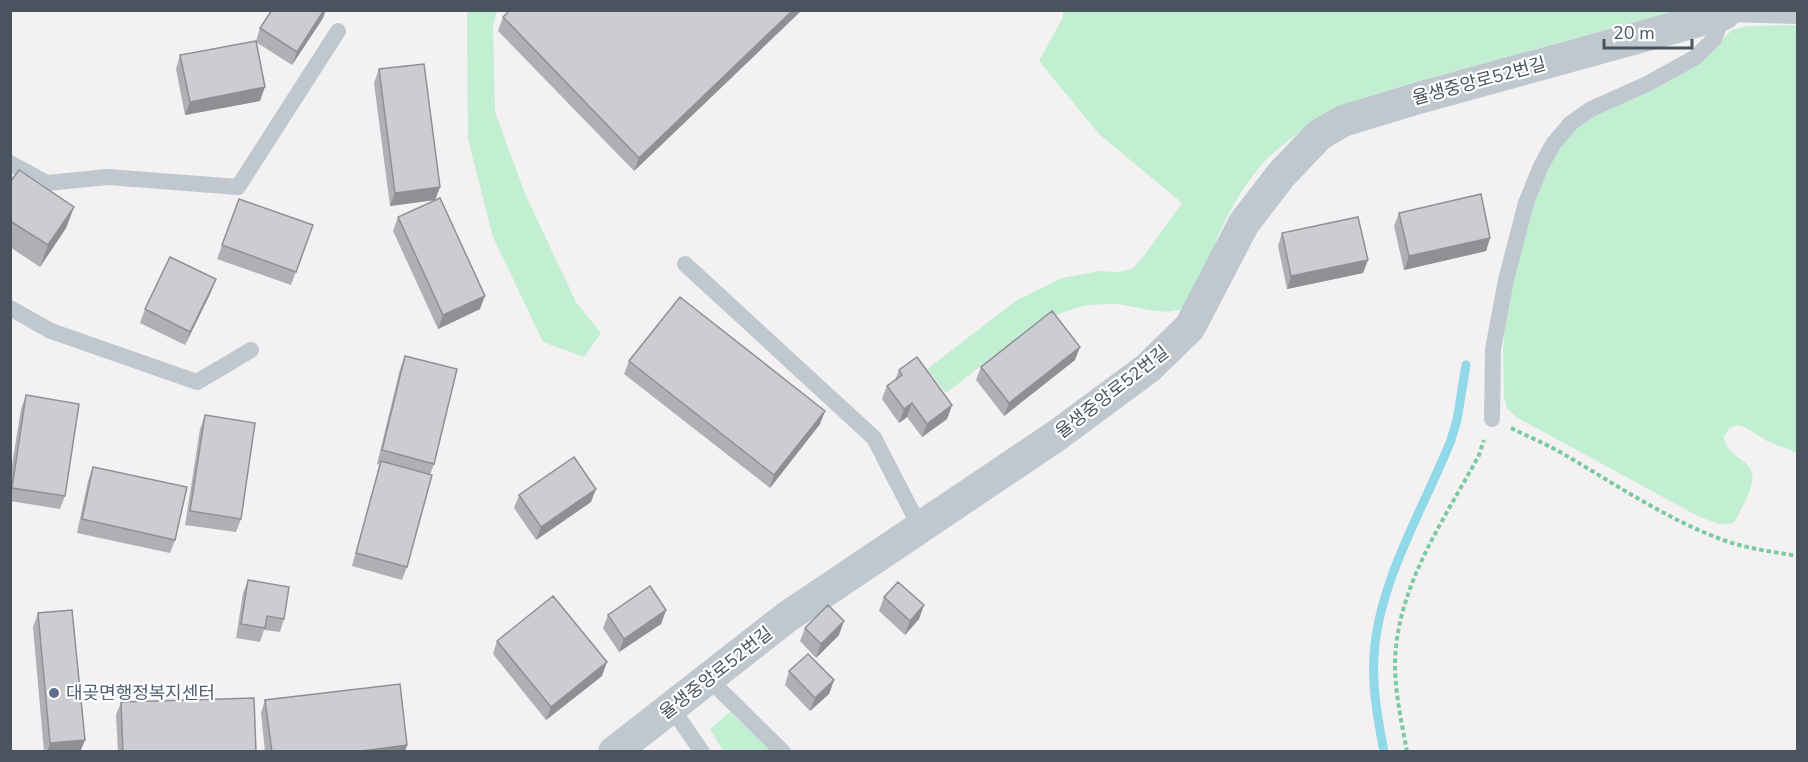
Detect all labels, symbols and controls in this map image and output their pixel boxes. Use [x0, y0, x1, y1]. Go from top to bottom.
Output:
scale bar [1604, 12, 1692, 50]
text: 20 m [1613, 21, 1655, 45]
street label: 율생중앙로52번길 [1409, 52, 1549, 110]
street label: 율생중앙로52번길 [1050, 340, 1174, 444]
street label: 율생중앙로52번길 [654, 621, 778, 725]
place label: 대곶면행정복지센터 [66, 681, 215, 705]
marker: 대곶면행정복지센터 [47, 686, 61, 700]

